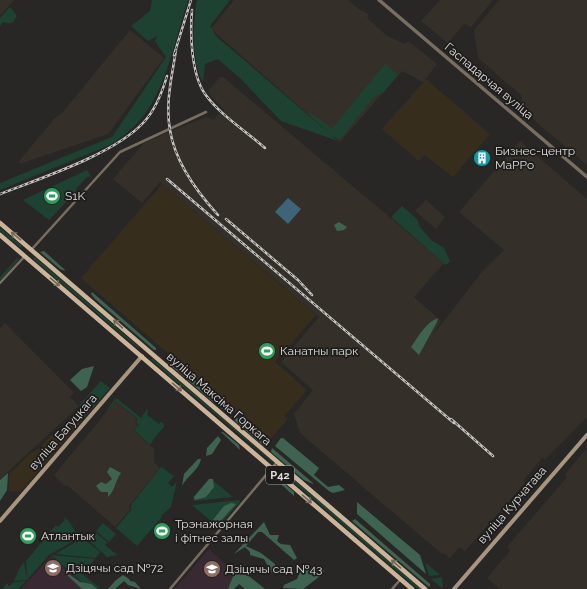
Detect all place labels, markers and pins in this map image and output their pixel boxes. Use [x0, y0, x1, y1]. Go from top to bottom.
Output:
place label: Бизнес-центр МаРРо [495, 144, 575, 172]
building icon: Бизнес-центр МаРРо [472, 148, 492, 168]
sports icon: S1K [42, 186, 62, 206]
place label: S1K [65, 189, 85, 203]
sports icon: Канатны парк [257, 341, 277, 361]
place label: Канатны парк [280, 344, 359, 358]
place label: Трэнажорная і фітнес залы [175, 517, 253, 545]
sports icon: Трэнажорная і фітнес залы [152, 521, 172, 541]
sports icon: Атлантык [18, 526, 38, 546]
place label: Атлантык [41, 529, 95, 543]
school or university icon: Дзіцячы сад №72 [43, 558, 63, 578]
school or university icon: Дзіцячы сад №43 [202, 559, 222, 579]
place label: Дзіцячы сад №72 [66, 561, 163, 575]
place label: Дзіцячы сад №43 [225, 562, 322, 576]

